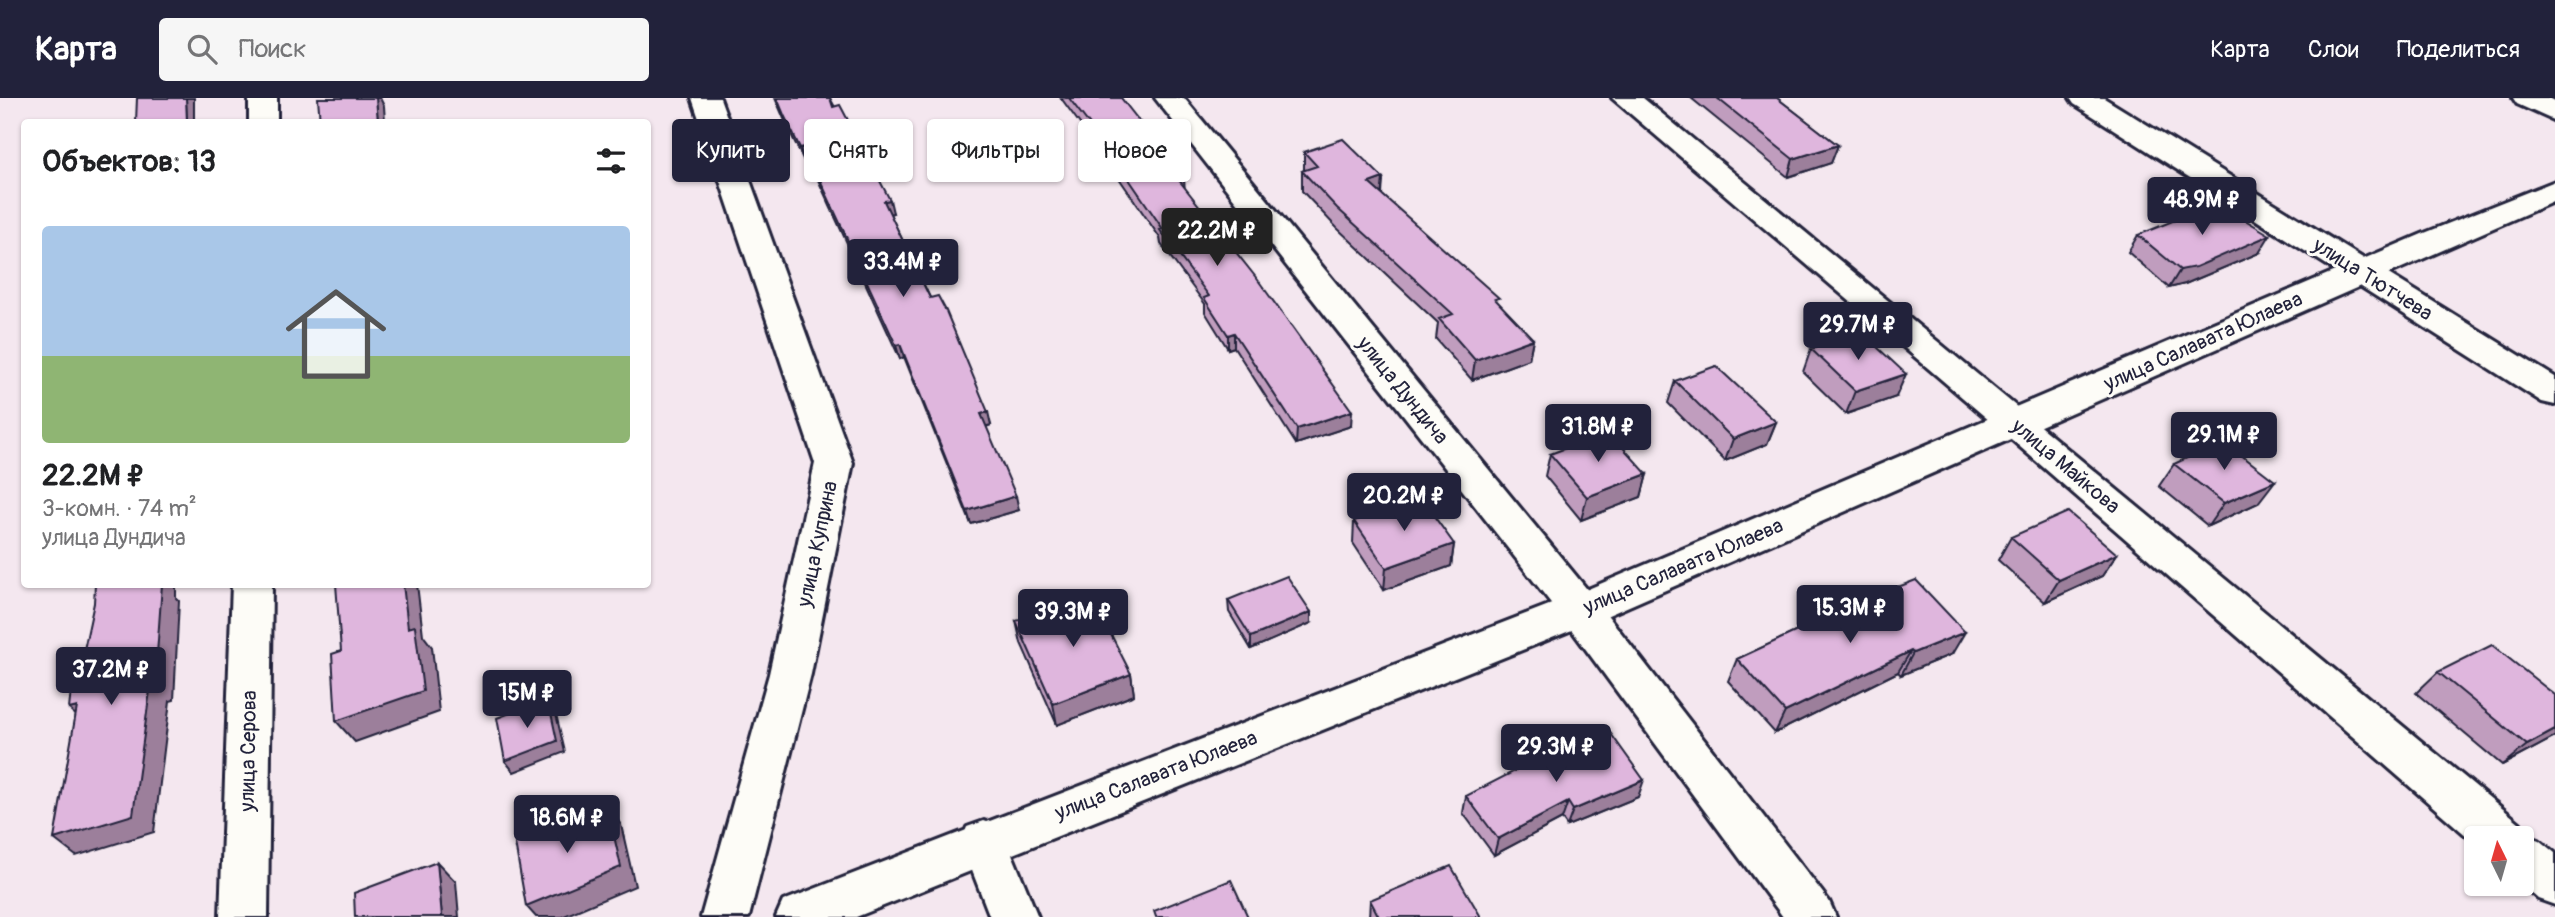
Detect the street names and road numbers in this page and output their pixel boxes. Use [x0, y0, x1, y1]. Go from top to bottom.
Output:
street label: улица Тютчева [2307, 231, 2438, 327]
street label: улица Салавата Юлаева [2099, 285, 2307, 398]
street label: улица Дундича [1350, 330, 1454, 450]
street label: улица Майкова [2005, 412, 2126, 520]
street label: улица Куприна [791, 479, 844, 611]
street label: улица Салавата Юлаева [1578, 512, 1787, 621]
street label: улица Серова [234, 690, 263, 813]
street label: улица Салавата Юлаева [1050, 724, 1261, 827]

